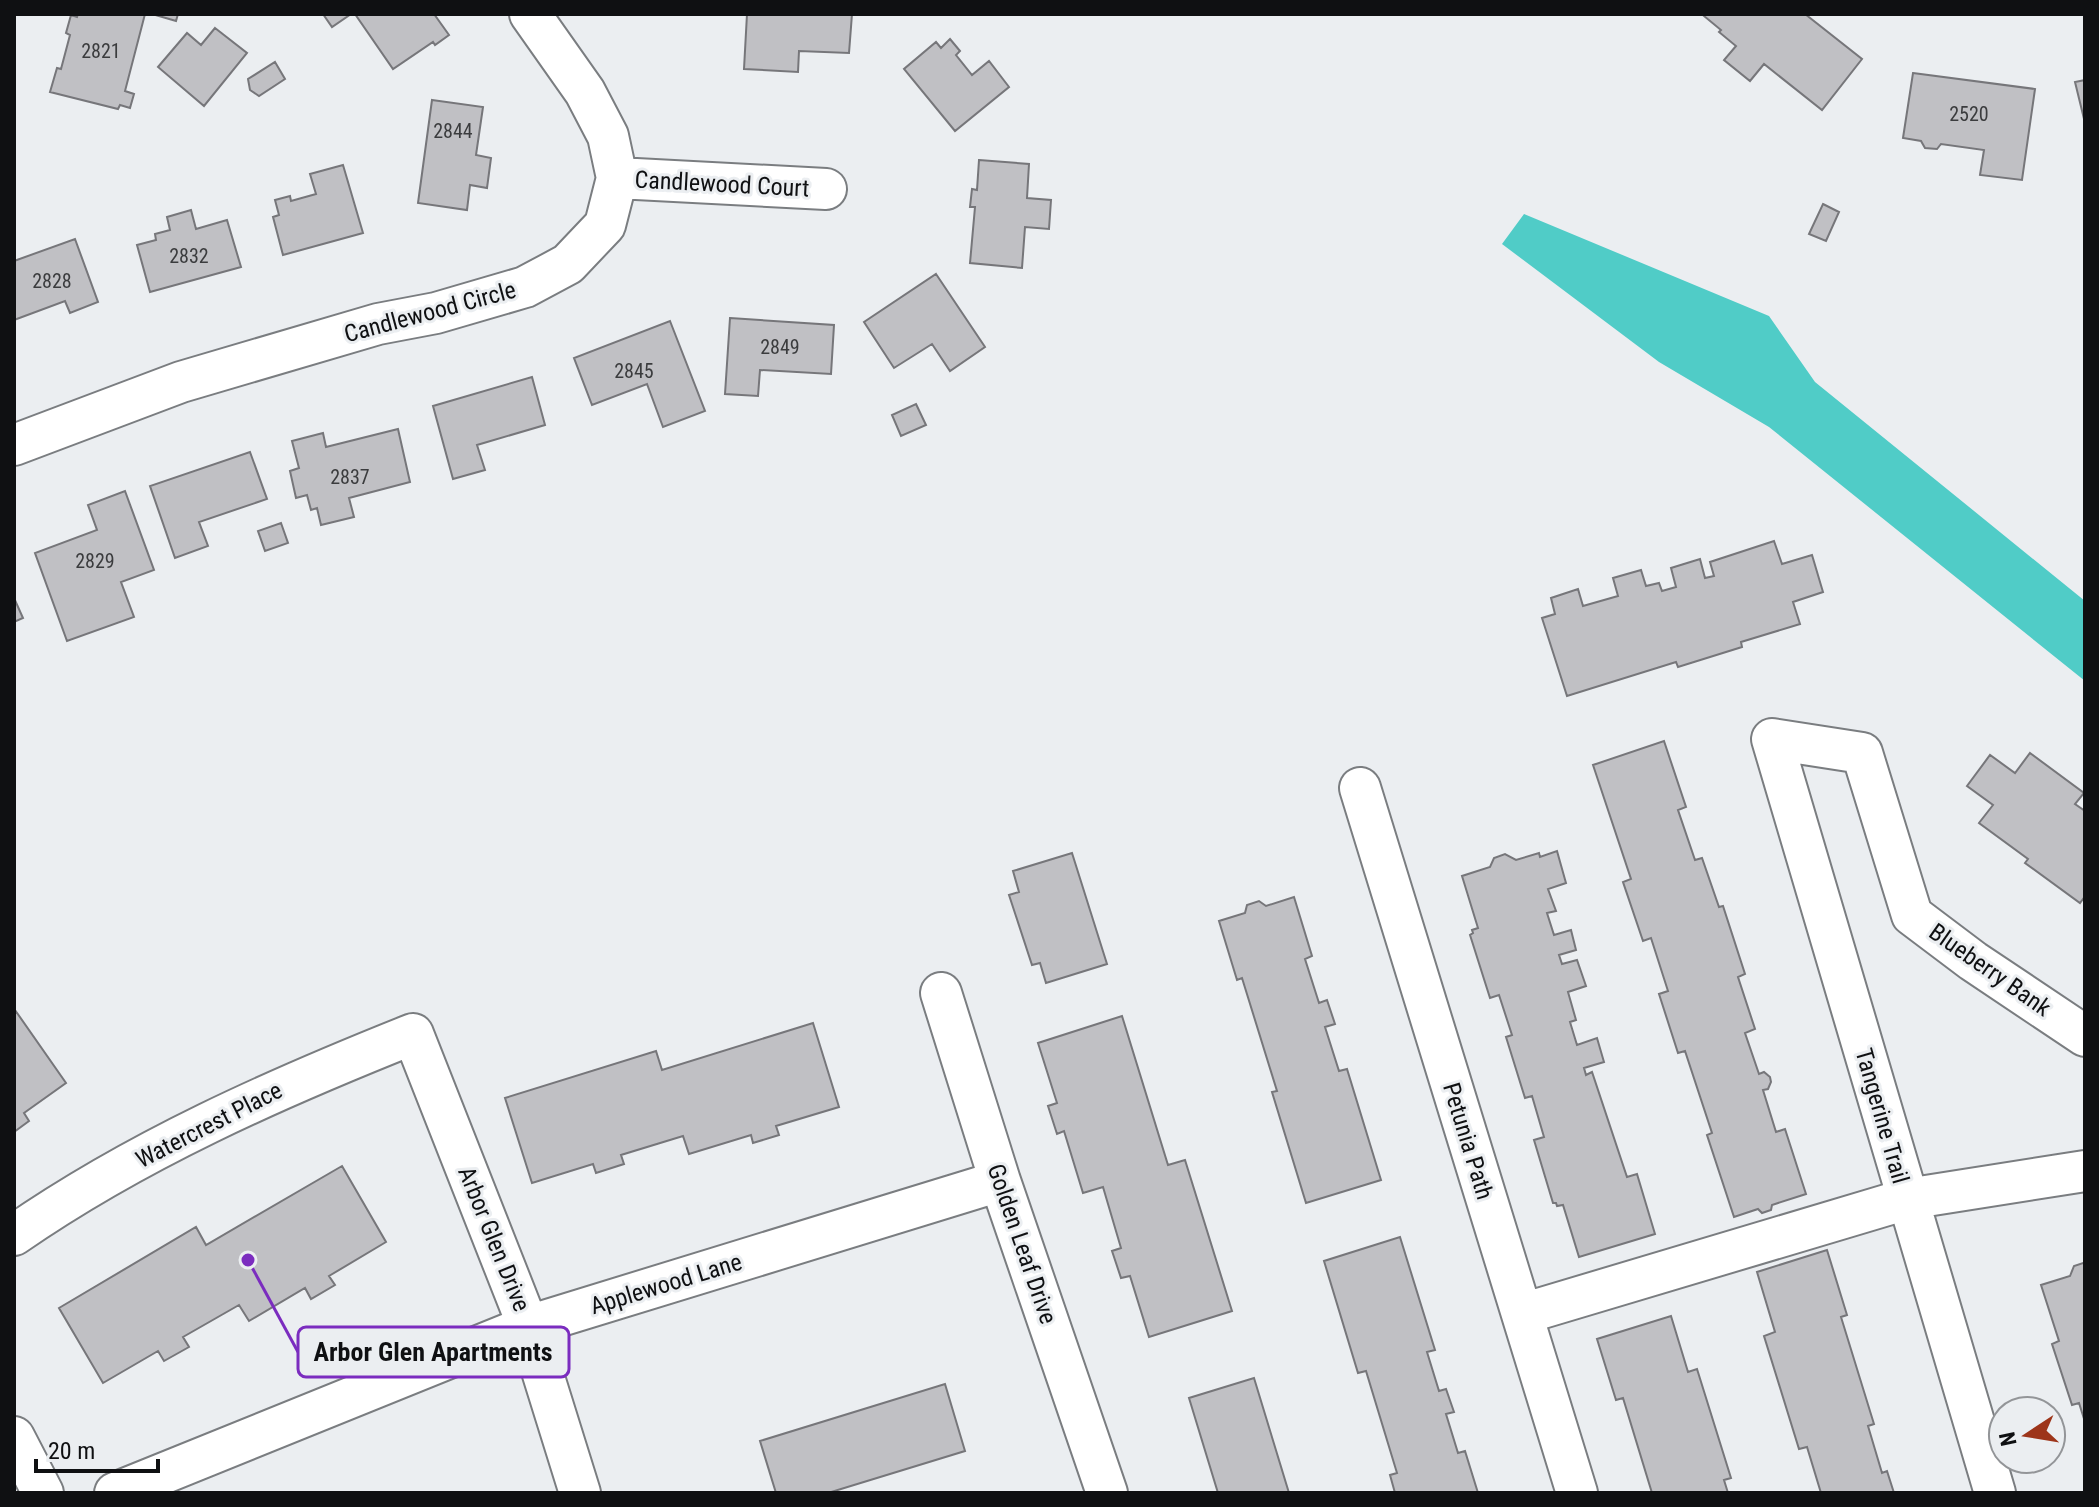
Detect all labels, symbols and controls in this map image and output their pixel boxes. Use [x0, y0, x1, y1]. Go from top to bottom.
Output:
house number: 2821 [81, 39, 121, 63]
house number: 2520 [1949, 102, 1989, 126]
house number: 2844 [433, 119, 473, 143]
street label: Candlewood Court [634, 165, 810, 203]
house number: 2832 [169, 244, 209, 268]
house number: 2828 [32, 269, 72, 293]
street label: Candlewood Circle [341, 276, 519, 348]
house number: 2849 [760, 335, 800, 359]
house number: 2845 [614, 359, 654, 383]
house number: 2837 [330, 465, 370, 489]
house number: 2829 [75, 549, 115, 573]
street label: Blueberry Bank [1924, 918, 2056, 1022]
street label: Tangerine Trail [1849, 1045, 1915, 1187]
street label: Watercrest Place [131, 1076, 287, 1174]
street label: Petunia Path [1437, 1079, 1499, 1203]
street label: Golden Leaf Drive [982, 1160, 1062, 1328]
street label: Arbor Glen Drive [452, 1162, 536, 1316]
street label: Applewood Lane [587, 1248, 745, 1320]
callout: Arbor Glen Apartments [298, 1327, 569, 1377]
text: Arbor Glen Apartments [313, 1337, 553, 1367]
north arrow [1987, 1395, 2067, 1475]
scale bar [36, 1423, 158, 1473]
text: N [1994, 1430, 2022, 1448]
text: 20 m [48, 1437, 95, 1465]

